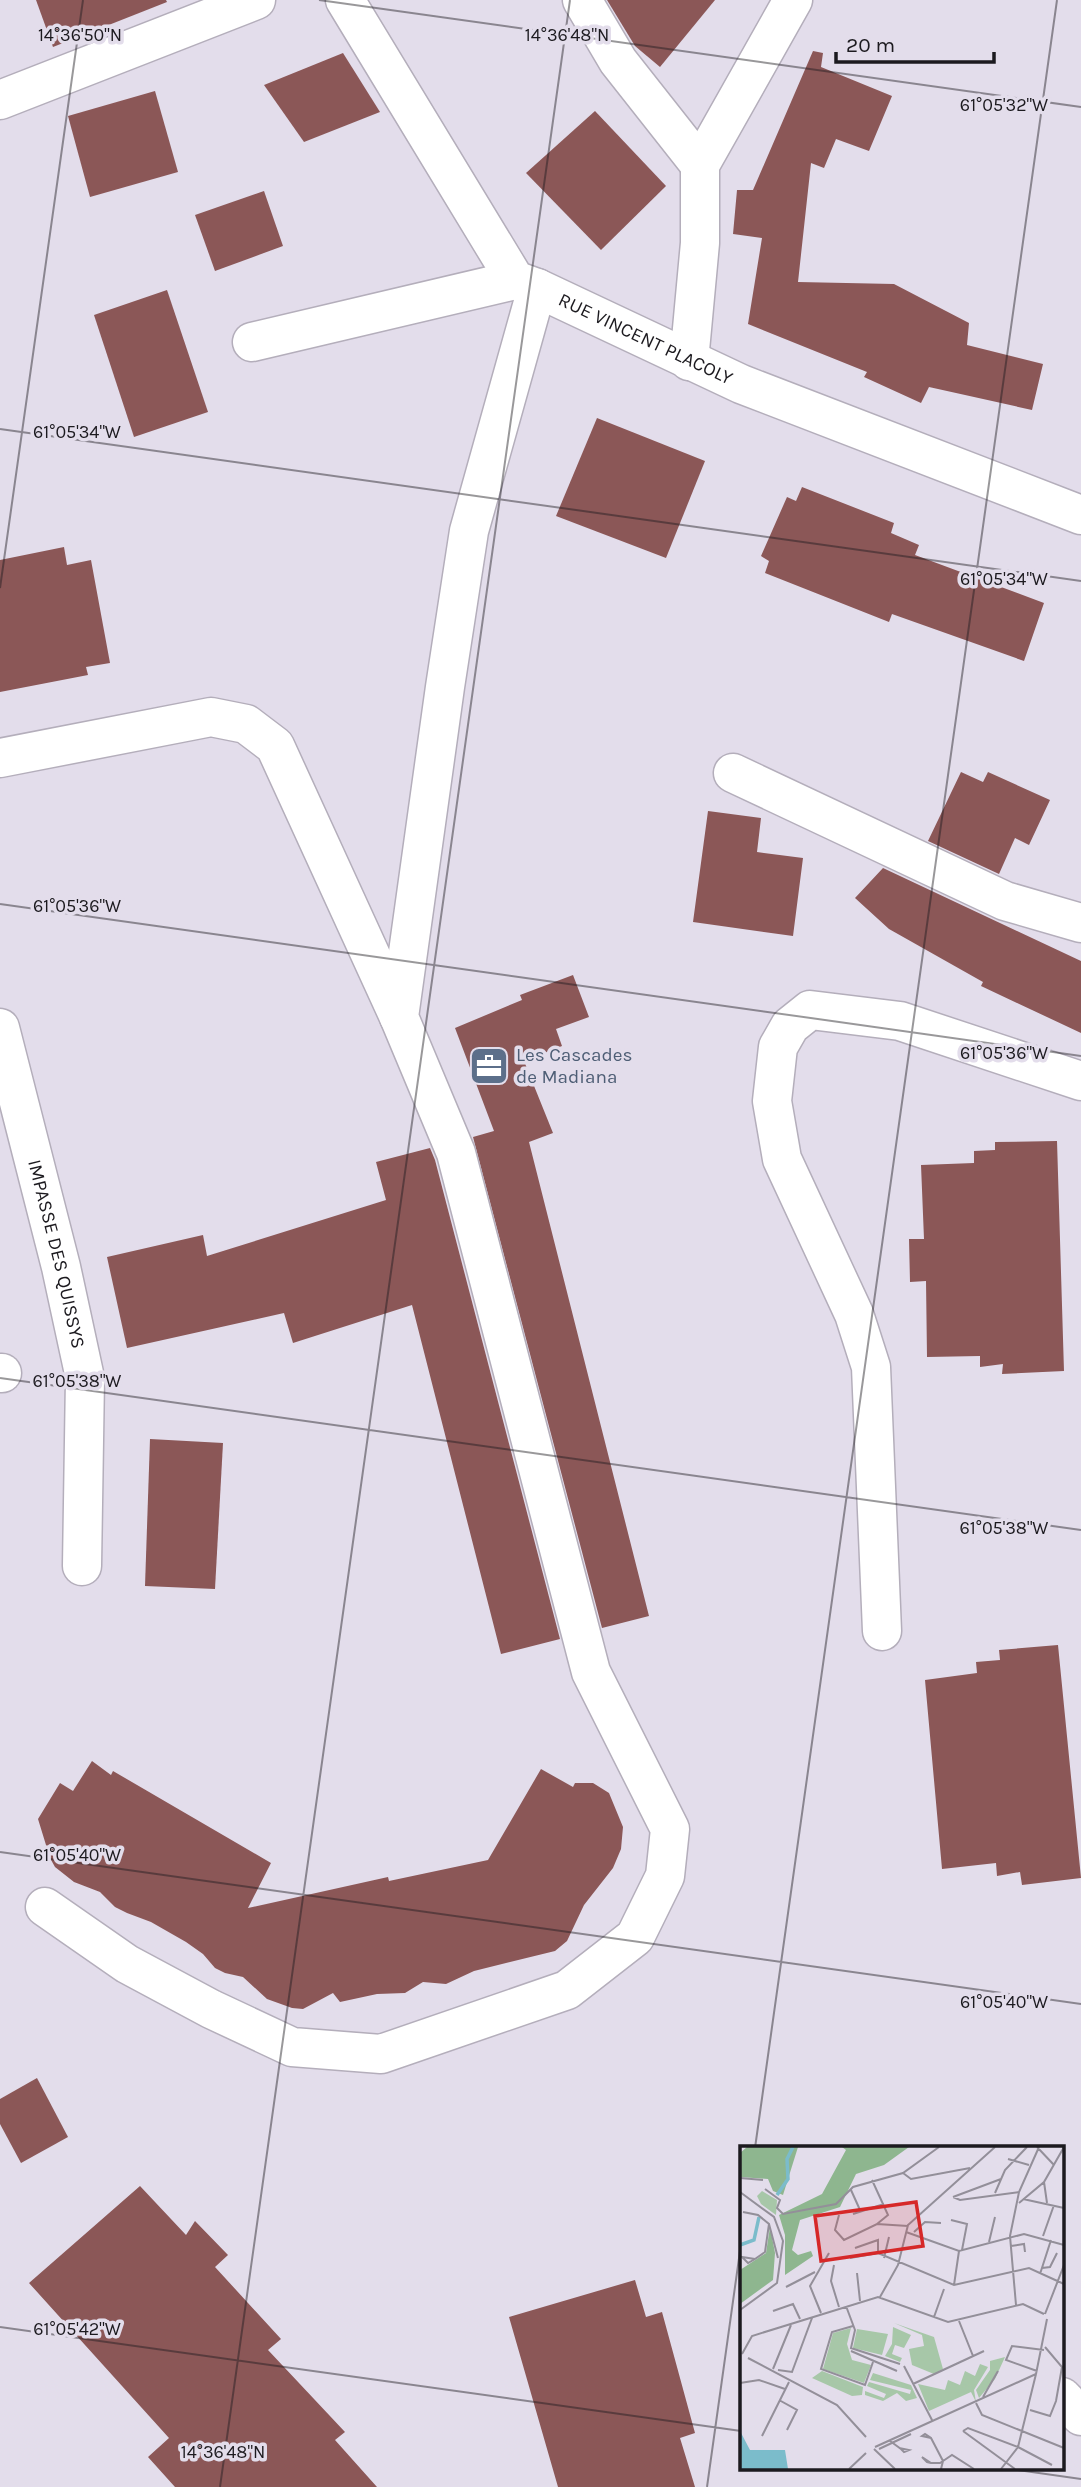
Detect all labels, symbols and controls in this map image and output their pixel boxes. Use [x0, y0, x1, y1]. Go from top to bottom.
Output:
scale bar [836, 21, 993, 65]
text: 14°36'50"N [38, 24, 122, 46]
text: 14°36'48"N [525, 24, 609, 46]
text: 20 m [846, 33, 895, 57]
text: 61°05'32"W [960, 94, 1048, 116]
street label: RUE VINCENT PLACOLY [555, 289, 737, 390]
text: 61°05'34"W [33, 421, 121, 443]
text: 61°05'34"W [960, 568, 1048, 590]
text: 61°05'36"W [33, 895, 121, 917]
text: 61°05'36"W [960, 1042, 1048, 1064]
place label: Les Cascades de Madiana [516, 1044, 633, 1088]
office icon: Les Cascades de Madiana [468, 1045, 510, 1087]
street label: IMPASSE DES QUISSYS [23, 1157, 89, 1351]
text: 61°05'38"W [33, 1370, 121, 1392]
text: 61°05'38"W [960, 1517, 1048, 1539]
text: 61°05'40"W [33, 1844, 121, 1866]
text: 61°05'40"W [960, 1991, 1048, 2013]
inset map [740, 2146, 1064, 2470]
text: 61°05'42"W [33, 2318, 121, 2340]
text: 14°36'48"N [181, 2441, 265, 2463]

